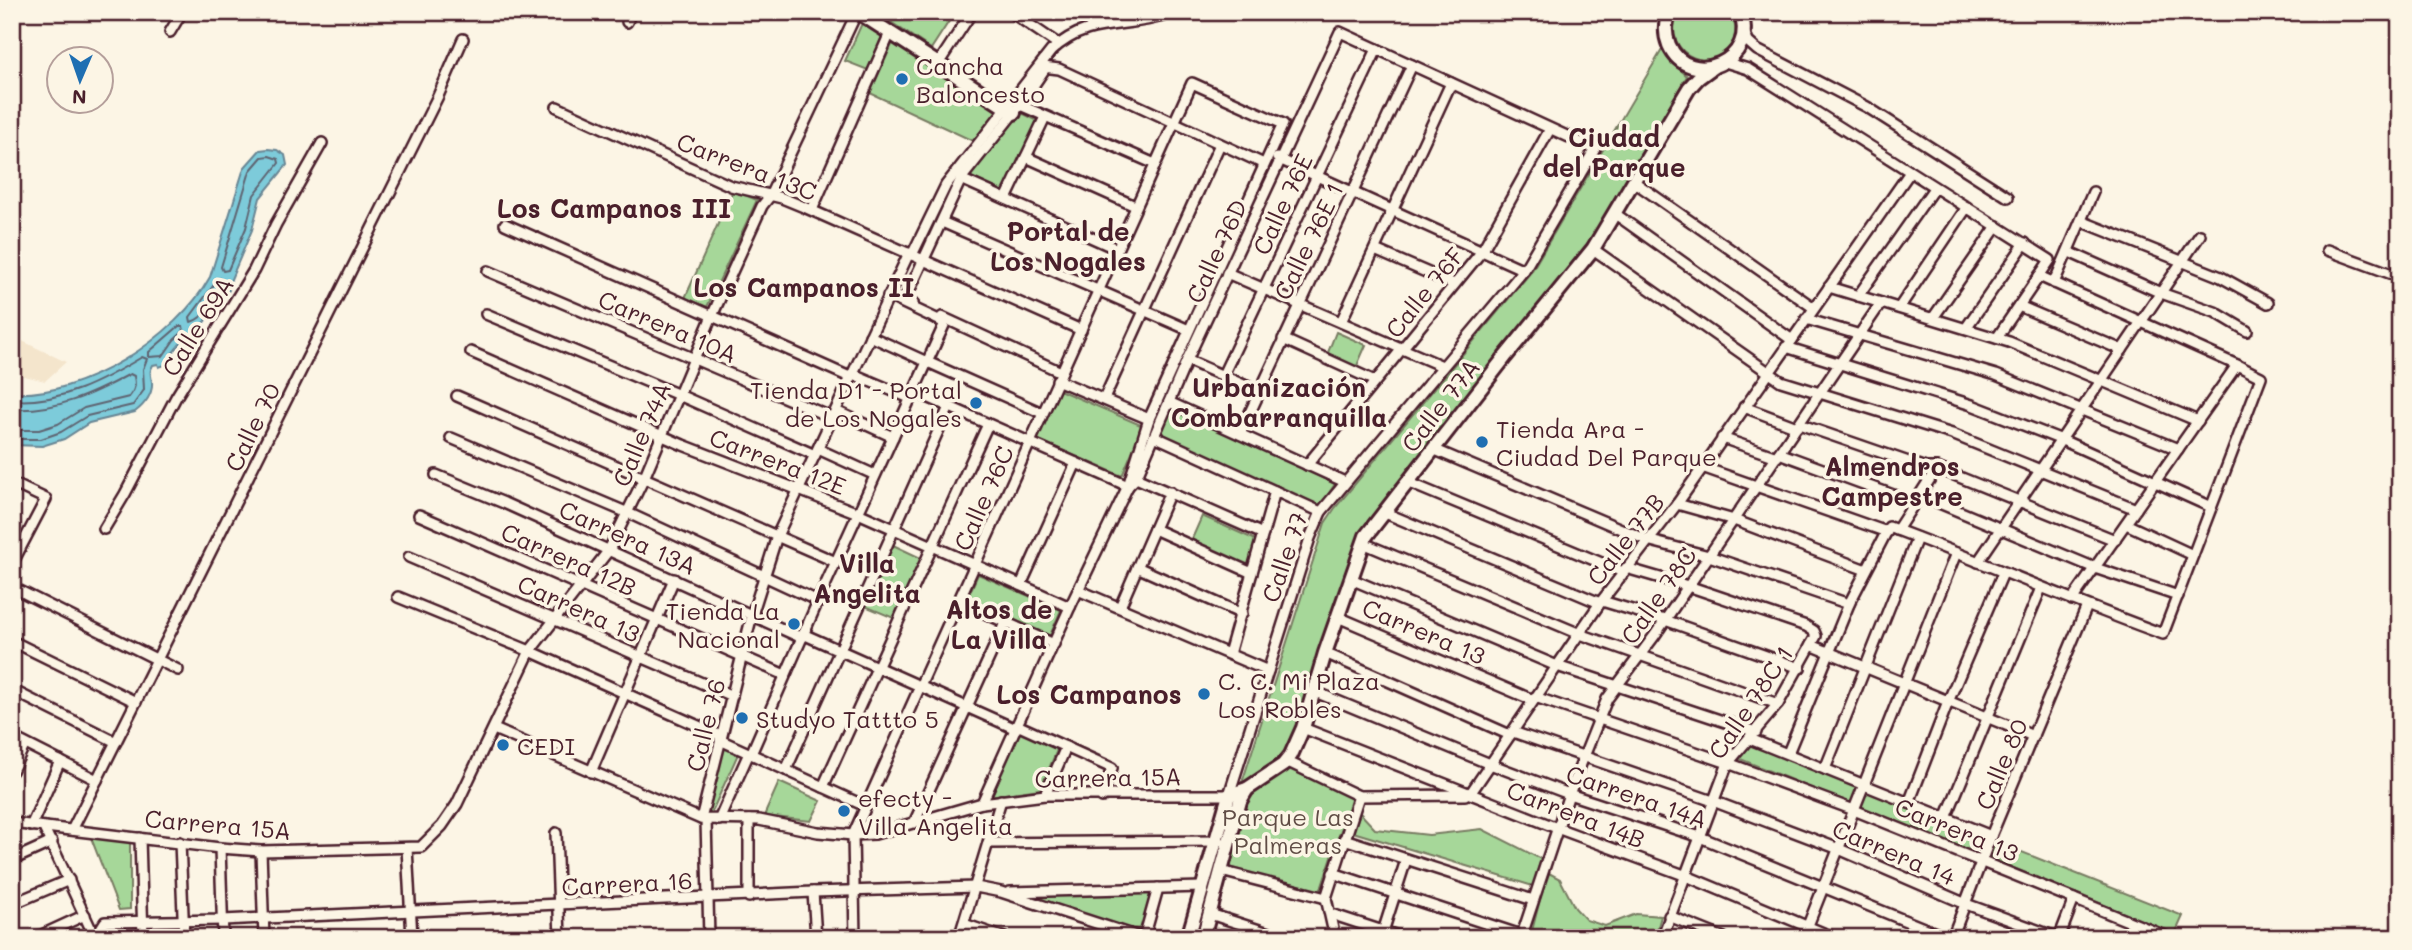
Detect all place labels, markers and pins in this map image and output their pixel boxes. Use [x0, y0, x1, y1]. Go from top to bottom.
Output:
place label: Cancha Baloncesto [916, 50, 1045, 109]
marker: Cancha Baloncesto [894, 71, 910, 87]
place label: Tienda D1 - Portal de Los Nogales [750, 374, 962, 433]
marker: Tienda D1 - Portal de Los Nogales [968, 395, 984, 411]
place label: Tienda Ara - Ciudad Del Parque [1496, 413, 1717, 472]
marker: Tienda Ara - Ciudad Del Parque [1474, 434, 1490, 450]
place label: Tienda La Nacional [666, 595, 780, 654]
marker: Tienda La Nacional [786, 616, 802, 632]
place label: C. C. Mi Plaza Los Robles [1218, 665, 1380, 724]
marker: C. C. Mi Plaza Los Robles [1196, 686, 1212, 702]
place label: Studyo Tattto 5 [756, 703, 939, 734]
marker: Studyo Tattto 5 [734, 710, 750, 726]
place label: CEDI [517, 730, 575, 761]
marker: CEDI [495, 737, 511, 753]
place label: efecty - Villa Angelita [858, 782, 1013, 841]
marker: efecty - Villa Angelita [836, 803, 852, 819]

